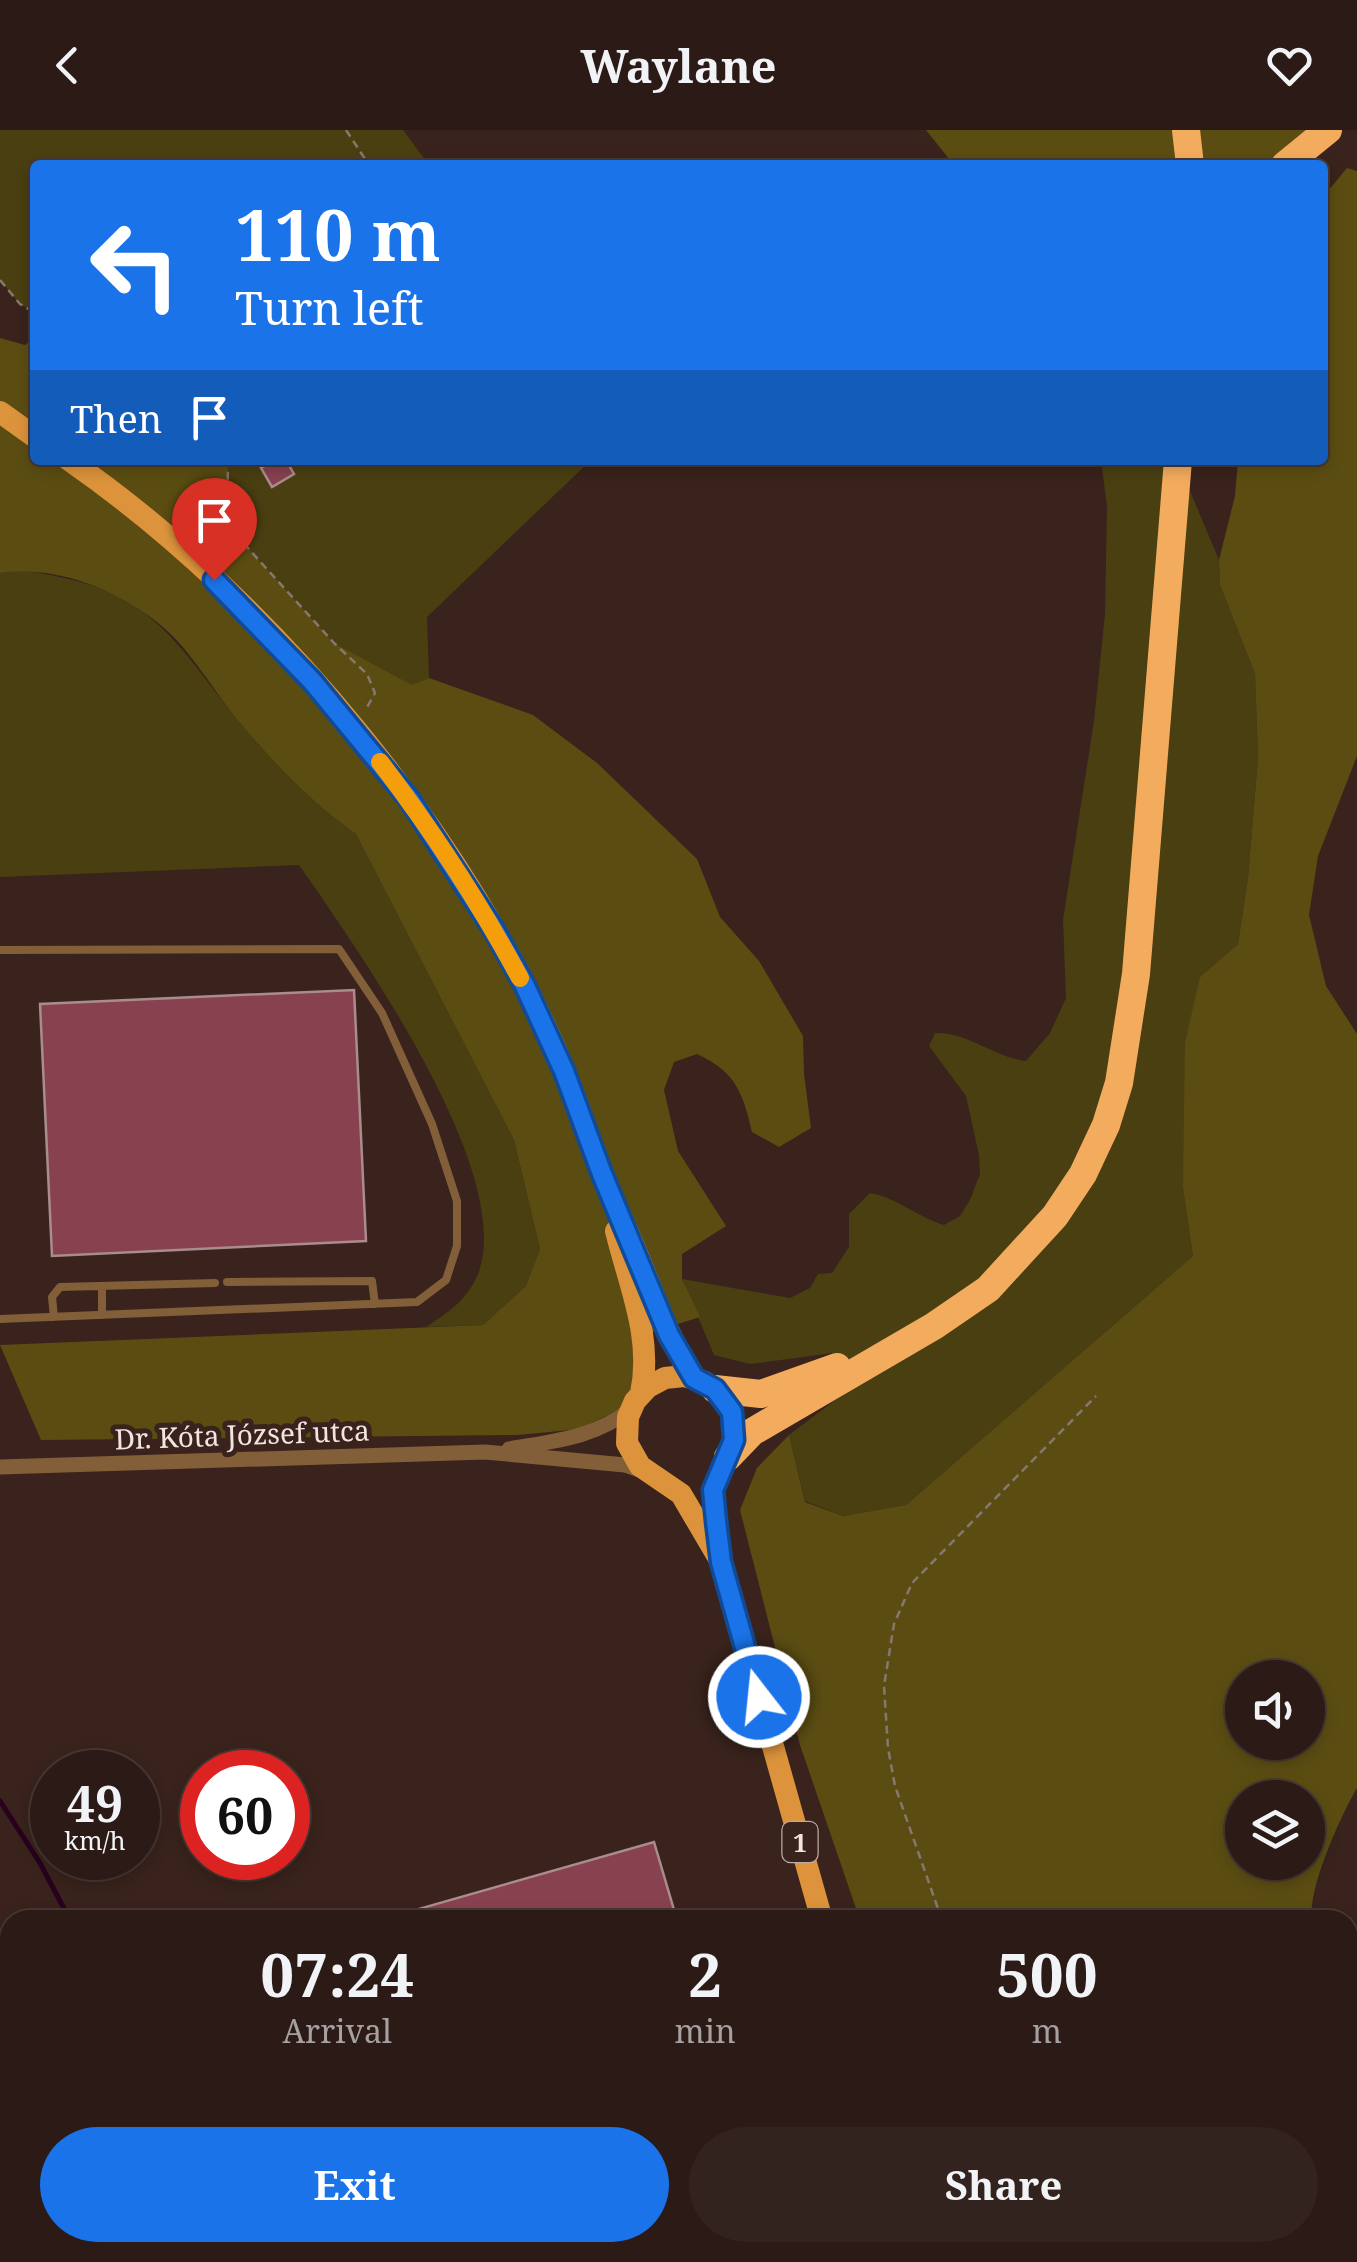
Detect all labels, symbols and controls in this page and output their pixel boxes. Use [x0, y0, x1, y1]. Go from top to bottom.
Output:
text: Waylane [581, 35, 776, 96]
icon: back [40, 38, 95, 93]
icon: heart [1262, 38, 1317, 93]
text: 110 m [235, 186, 441, 282]
icon: left [70, 200, 200, 330]
text: Turn left [235, 277, 424, 338]
icon: arrive [182, 390, 237, 445]
text: Then [70, 392, 162, 444]
pin [172, 478, 257, 581]
icon: arrive [187, 493, 242, 548]
street label: Dr. Kóta József utca [114, 1411, 370, 1457]
position arrow [707, 1645, 811, 1749]
map controls [1225, 1660, 1325, 1880]
button: sound [1225, 1660, 1325, 1760]
speed limit sign: 60 [180, 1750, 310, 1880]
text: 49 [67, 1769, 123, 1837]
button: layers [1225, 1780, 1325, 1880]
road number: 1 [782, 1822, 818, 1862]
text: km/h [64, 1823, 126, 1857]
text: 07:24 [260, 1933, 414, 2015]
text: 2 [688, 1933, 722, 2015]
text: 500 [996, 1933, 1098, 2015]
text: Arrival [283, 2009, 392, 2052]
text: min [675, 2009, 736, 2052]
text: m [1032, 2009, 1062, 2052]
button: Exit [40, 2127, 669, 2242]
button: Share [689, 2127, 1318, 2242]

